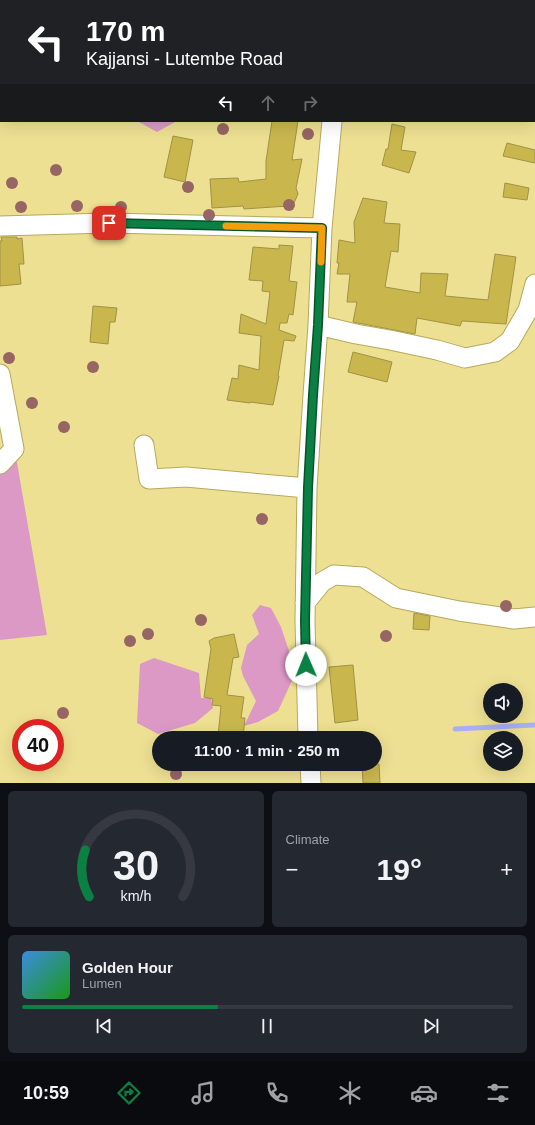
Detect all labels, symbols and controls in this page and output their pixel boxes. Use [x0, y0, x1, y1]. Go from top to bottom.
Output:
icon: left [20, 16, 72, 68]
text: 170 m [86, 16, 165, 47]
text: Kajjansi - Lutembe Road [86, 49, 283, 69]
icon: left [215, 92, 237, 114]
icon: ahead [257, 92, 279, 114]
icon: right [299, 92, 321, 114]
pin [92, 206, 126, 240]
icon: arrive [98, 212, 120, 234]
position arrow [285, 644, 327, 686]
map controls [483, 683, 523, 771]
button: sound [483, 683, 523, 723]
speed limit sign: 40 [12, 719, 64, 771]
button: layers [483, 731, 523, 771]
text: 11:00 · 1 min · 250 m [194, 742, 340, 759]
text: Climate [286, 832, 330, 847]
text: 30 [113, 842, 159, 889]
text: 19° [377, 853, 422, 886]
text: − [286, 857, 298, 882]
text: + [500, 857, 513, 882]
text: km/h [120, 888, 151, 904]
text: Golden Hour [82, 959, 173, 976]
text: Lumen [82, 976, 122, 991]
icon: previous [93, 1015, 115, 1037]
icon: pause [256, 1015, 278, 1037]
icon: next [420, 1015, 442, 1037]
icon: directions [115, 1079, 143, 1107]
icon: music [189, 1079, 217, 1107]
icon: phone [263, 1079, 291, 1107]
icon: climate [336, 1079, 364, 1107]
icon: car [410, 1079, 438, 1107]
icon: filters [484, 1079, 512, 1107]
text: 10:59 [23, 1083, 69, 1103]

